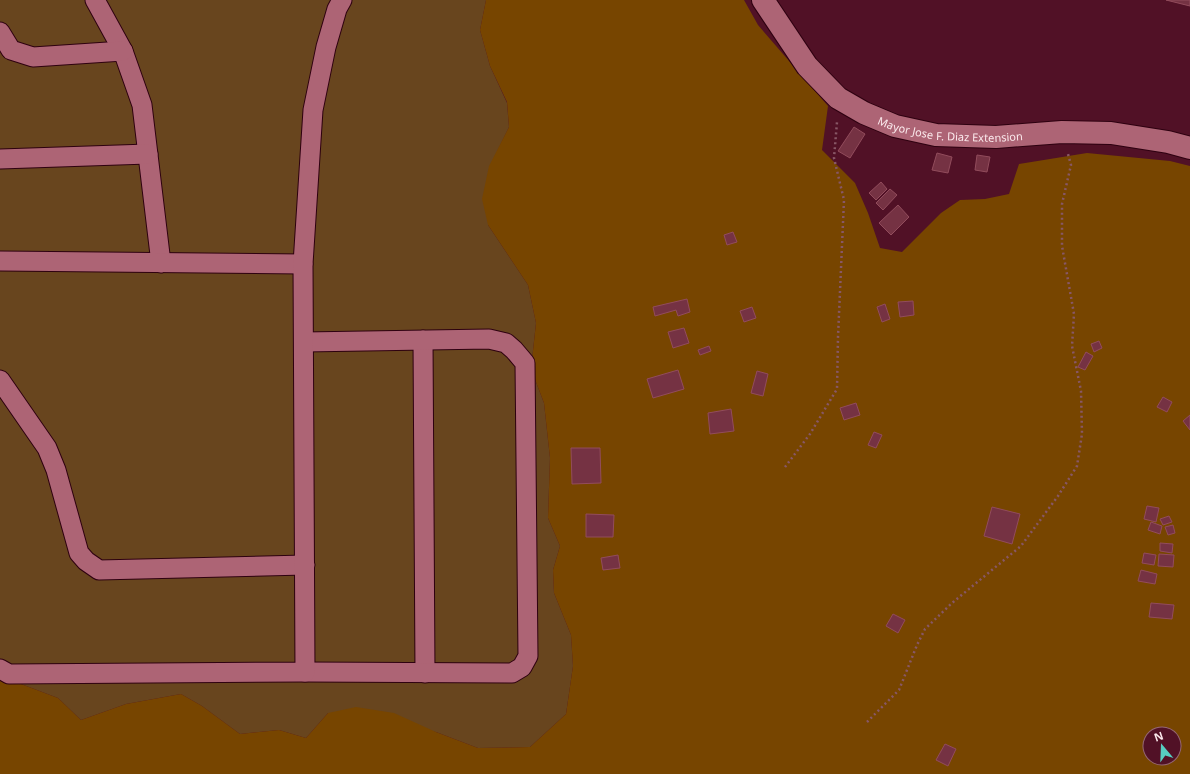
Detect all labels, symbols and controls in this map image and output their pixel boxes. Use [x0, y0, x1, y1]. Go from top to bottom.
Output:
street label: Mayor Jose F. Diaz Extension [876, 112, 1023, 145]
north arrow [1142, 726, 1182, 766]
text: N [1152, 728, 1165, 745]

